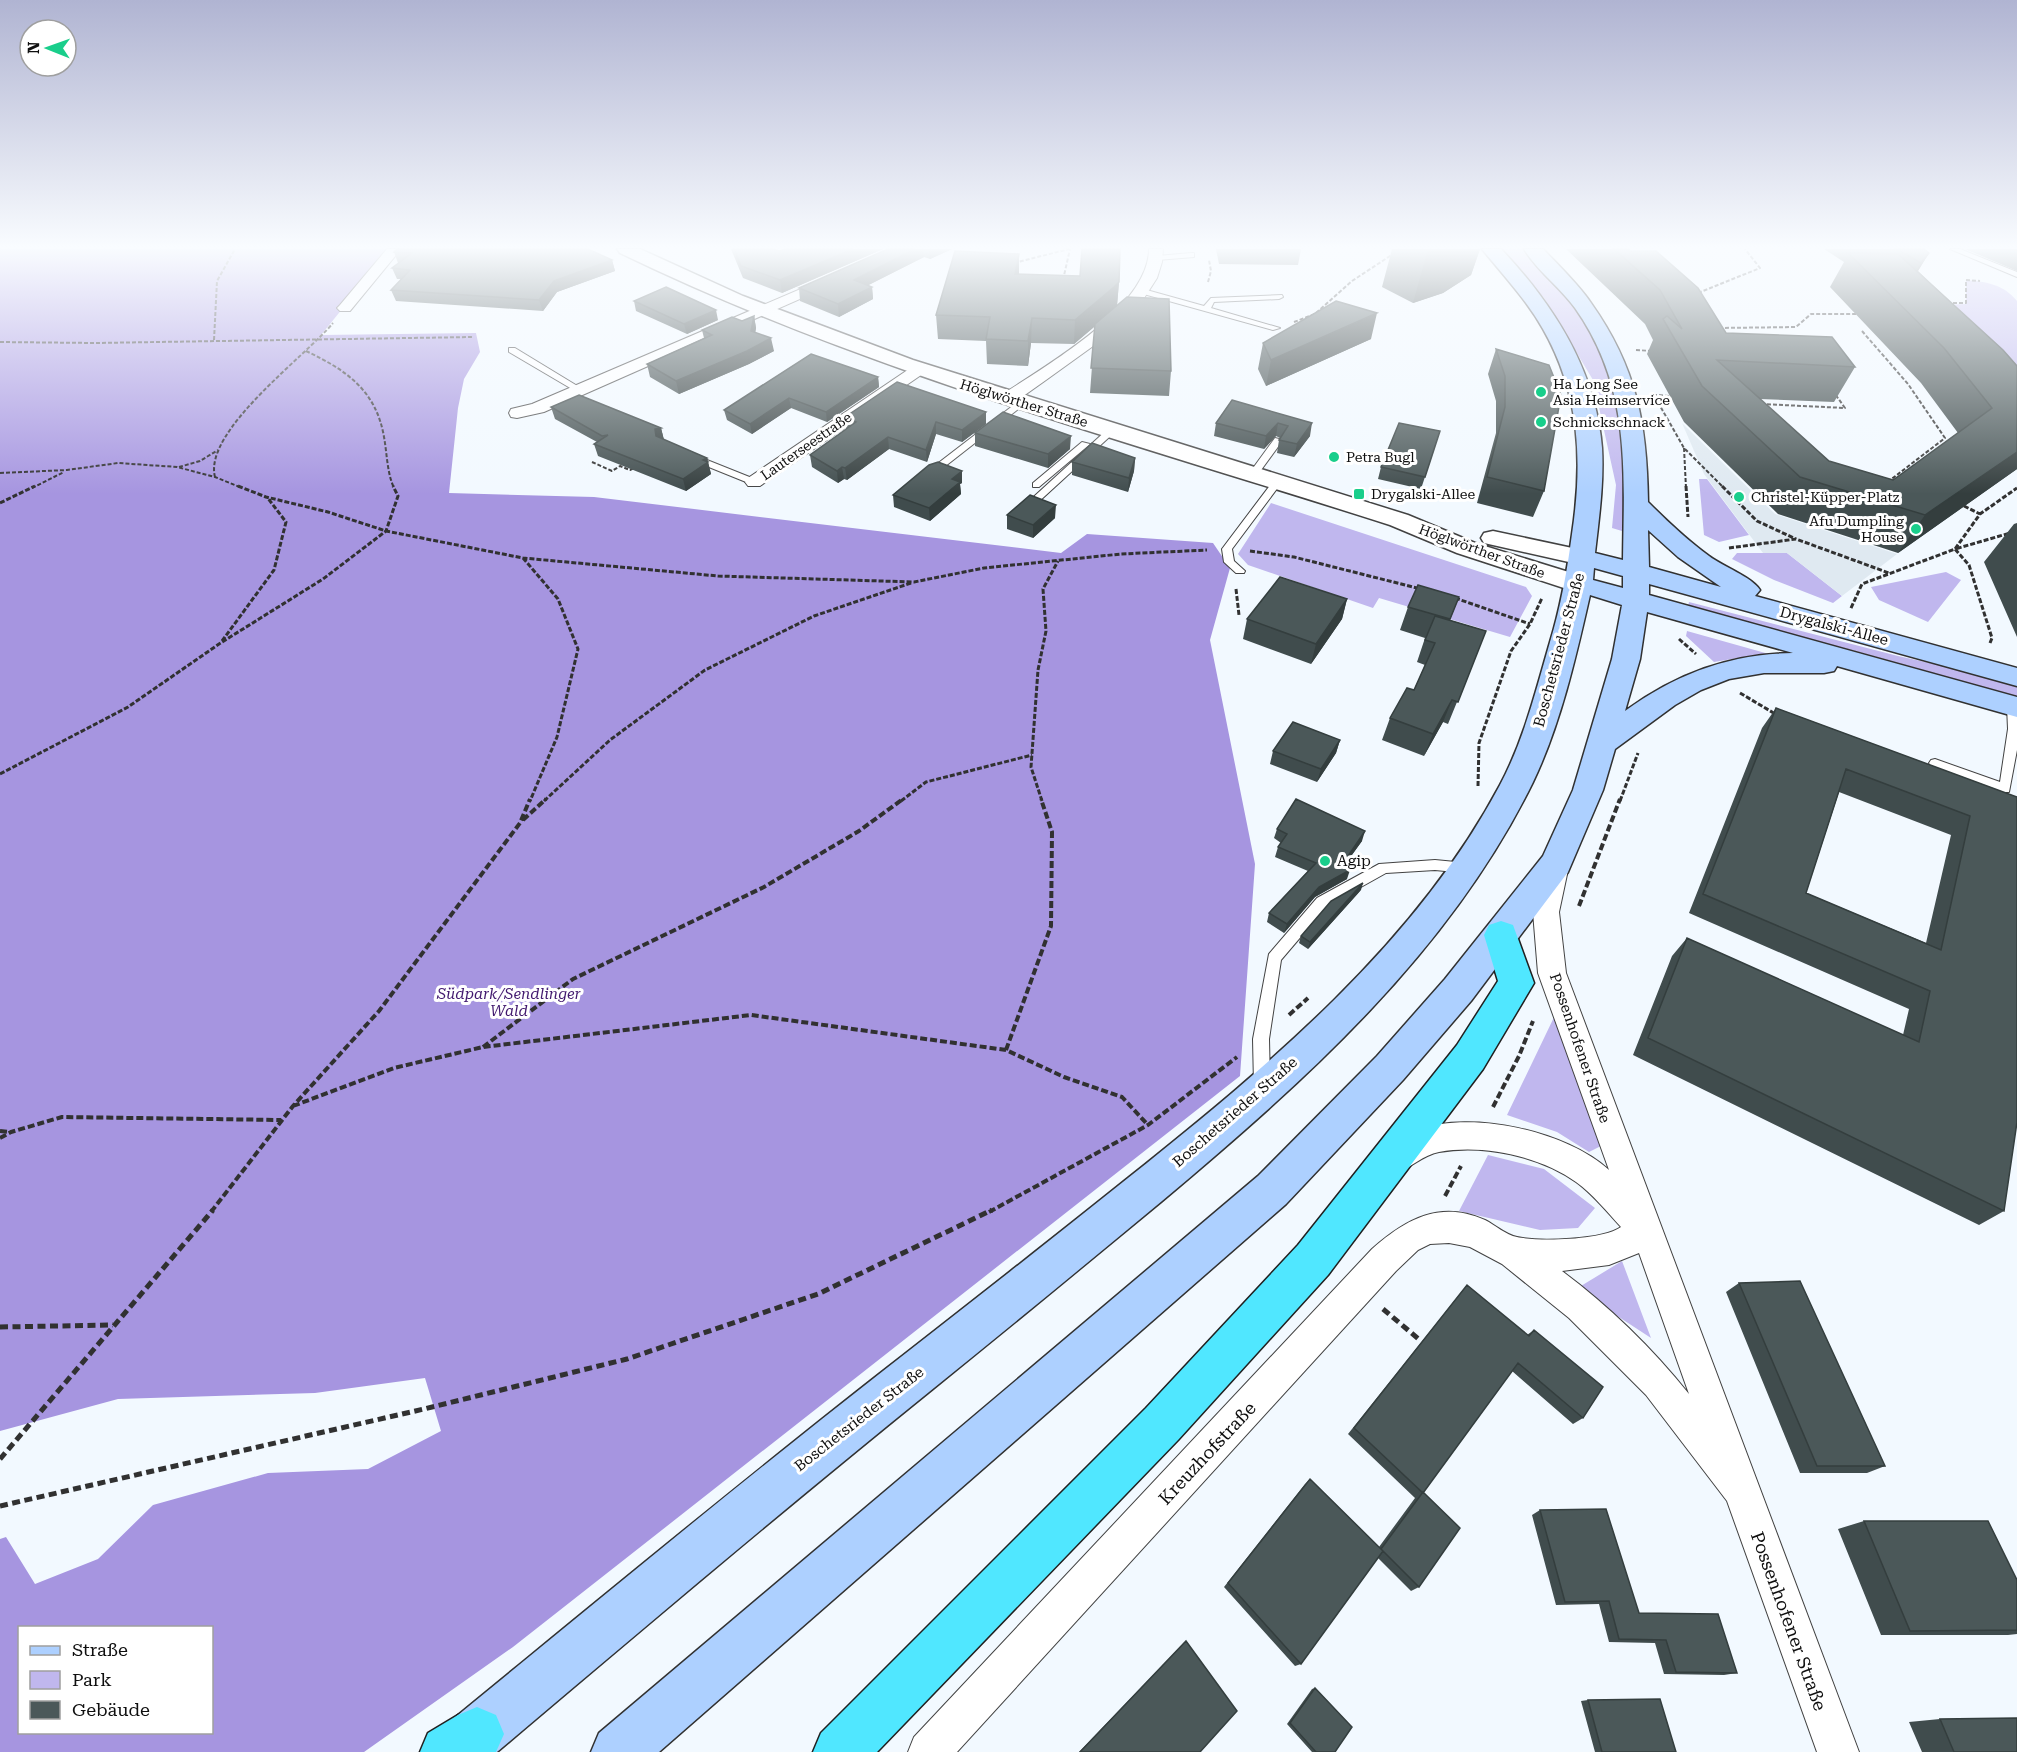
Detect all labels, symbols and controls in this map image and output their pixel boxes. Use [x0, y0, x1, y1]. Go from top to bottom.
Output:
north arrow [18, 18, 78, 78]
text: N [24, 41, 43, 54]
street label: Höglwörther Straße [958, 376, 1090, 430]
place label: Ha Long See Asia Heimservice [1553, 376, 1670, 408]
marker: Ha Long See Asia Heimservice [1534, 385, 1548, 399]
street label: Lauterseestraße [758, 409, 855, 483]
place label: Schnickschnack [1553, 414, 1666, 430]
marker: Schnickschnack [1534, 415, 1548, 429]
place label: Petra Bugl [1346, 449, 1415, 465]
marker: Petra Bugl [1327, 450, 1341, 464]
place label: Drygalski-Allee [1371, 486, 1476, 502]
marker: Drygalski-Allee [1352, 487, 1366, 501]
place label: Christel-Küpper-Platz [1751, 489, 1900, 505]
marker: Christel-Küpper-Platz [1732, 490, 1746, 504]
place label: Afu Dumpling House [1809, 513, 1904, 545]
street label: Höglwörther Straße [1417, 521, 1547, 581]
marker: Afu Dumpling House [1909, 522, 1923, 536]
street label: Boschetsrieder Straße [1530, 571, 1588, 729]
street label: Drygalski-Allee [1778, 603, 1890, 649]
place label: Agip [1337, 852, 1371, 870]
marker: Agip [1318, 854, 1332, 868]
street label: Possenhofener Straße [1546, 971, 1614, 1125]
park label: Südpark/Sendlinger Wald [436, 985, 582, 1020]
street label: Boschetsrieder Straße [1169, 1053, 1301, 1171]
street label: Boschetsrieder Straße [791, 1363, 927, 1475]
street label: Kreuzhofstraße [1154, 1397, 1260, 1509]
street label: Possenhofener Straße [1747, 1529, 1831, 1714]
legend [18, 1626, 213, 1734]
text: Straße [72, 1639, 128, 1660]
text: Park [72, 1669, 112, 1690]
text: Gebäude [72, 1699, 150, 1720]

